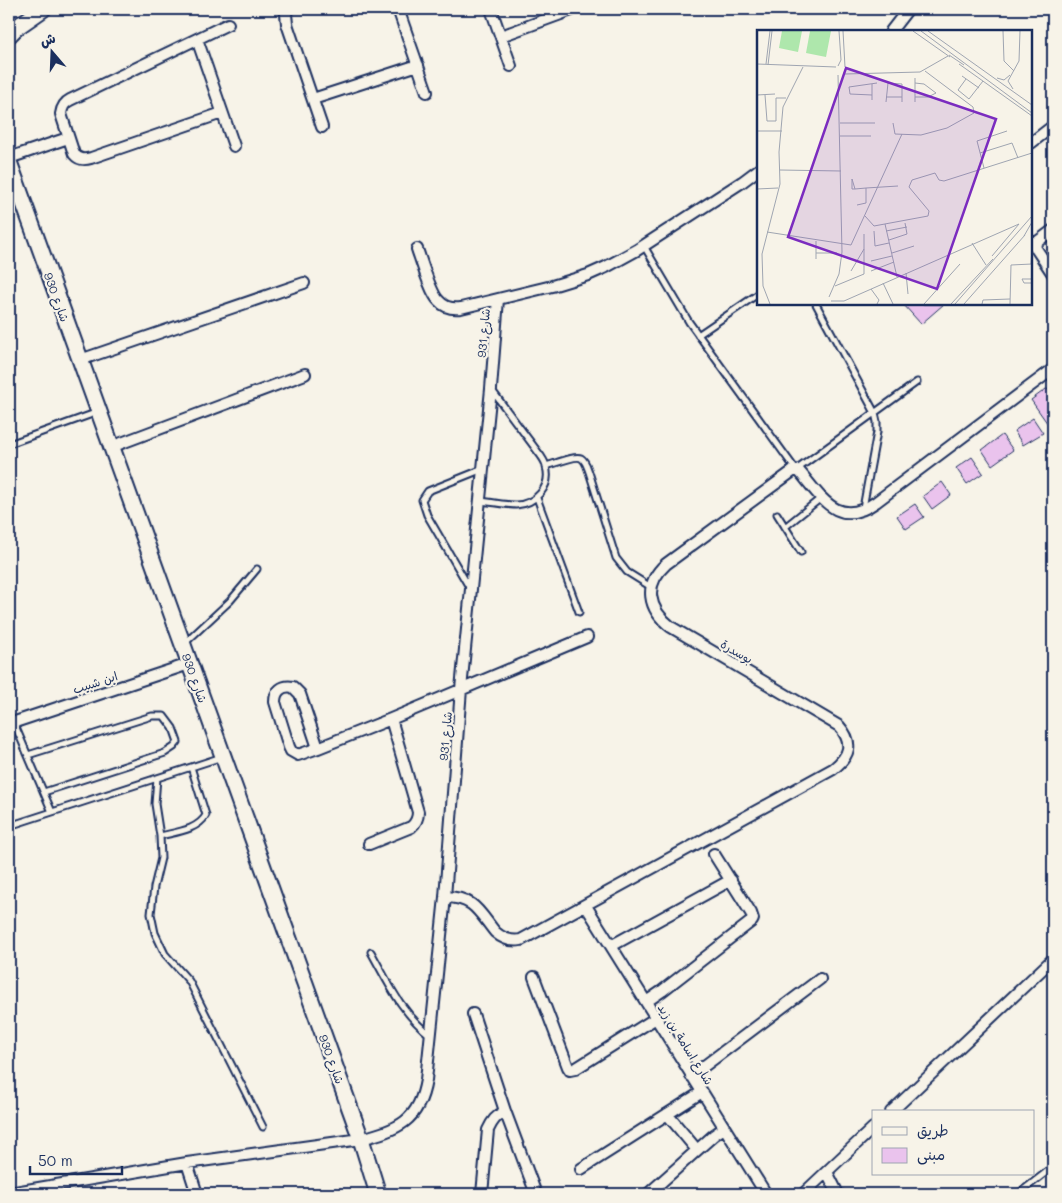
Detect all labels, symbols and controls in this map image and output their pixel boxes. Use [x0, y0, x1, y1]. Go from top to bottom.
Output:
north arrow [28, 28, 78, 78]
text: ش [37, 28, 58, 51]
inset map [757, 30, 1032, 305]
street label: شارع 930 [39, 270, 73, 325]
street label: شارع 931 [473, 308, 495, 358]
street label: بوسدرة [717, 635, 756, 668]
street label: شارع 930 [177, 651, 211, 706]
street label: ابن شبيب [71, 667, 120, 698]
street label: شارع 931 [435, 711, 457, 761]
street label: شارع اسامة بن زيد [653, 1000, 717, 1089]
street label: شارع 930 [314, 1032, 348, 1087]
legend [872, 1110, 1034, 1176]
text: طريق [917, 1120, 949, 1140]
scale bar [30, 1143, 122, 1175]
text: مبنى [917, 1144, 945, 1165]
text: 50 m [38, 1150, 73, 1170]

